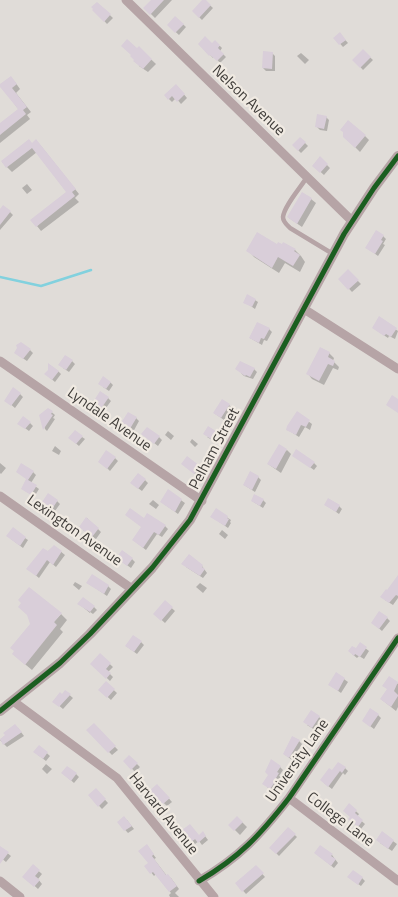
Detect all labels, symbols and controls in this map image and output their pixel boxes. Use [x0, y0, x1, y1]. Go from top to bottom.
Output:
street label: Nelson Avenue [208, 62, 288, 140]
street label: Lyndale Avenue [63, 384, 155, 456]
street label: Pelham Street [186, 405, 244, 493]
street label: Lexington Avenue [23, 492, 125, 570]
street label: University Lane [263, 716, 333, 806]
street label: Harvard Avenue [124, 769, 202, 859]
street label: College Lane [303, 789, 377, 851]

